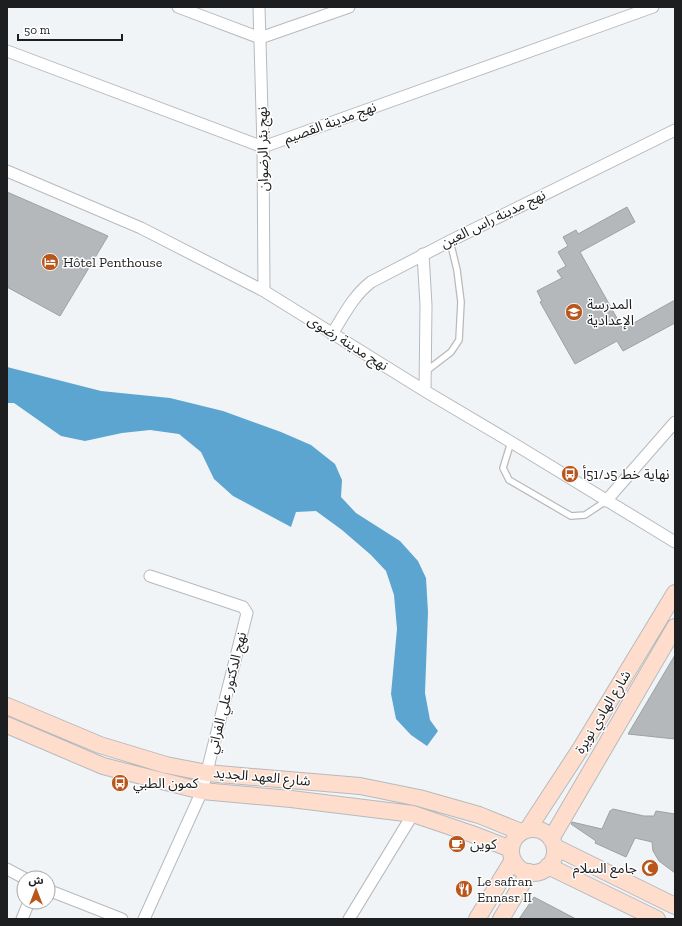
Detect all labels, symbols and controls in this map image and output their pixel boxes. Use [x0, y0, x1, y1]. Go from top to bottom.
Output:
scale bar [18, 16, 122, 42]
text: 50 m [24, 23, 51, 37]
street label: نهج مدينة القصيم [281, 98, 379, 149]
street label: نهج بئر الرضوان [254, 106, 274, 191]
street label: نهج مدينة راس العين [438, 186, 549, 254]
hotel icon: Hôtel Penthouse [40, 252, 60, 272]
place label: Hôtel Penthouse [63, 254, 163, 271]
place label: المدرسة الإعدادية [587, 296, 634, 330]
school or university icon: المدرسة الإعدادية [564, 302, 584, 322]
street label: نهج مدينة رضوى [304, 312, 391, 376]
bus stop icon: نهاية خط 5د/51أ [560, 464, 580, 484]
place label: نهاية خط 5د/51أ [583, 465, 670, 483]
street label: نهج الدكتور علي الفراتي [204, 630, 253, 756]
street label: شارع الهادي نويرة [571, 667, 637, 758]
street label: شارع العهد الجديد [213, 764, 311, 792]
bus stop icon: كمون الطبي [110, 773, 130, 793]
place label: كمون الطبي [133, 775, 198, 794]
cafe icon: كوين [447, 834, 467, 854]
place label: كوين [470, 836, 497, 853]
mosque icon: جامع السلام [640, 858, 660, 878]
place label: جامع السلام [573, 860, 637, 879]
north arrow [16, 870, 56, 910]
place label: Le safran Ennasr II [477, 873, 532, 906]
text: ش [28, 874, 44, 887]
restaurant icon: Le safran Ennasr II [454, 879, 474, 899]

